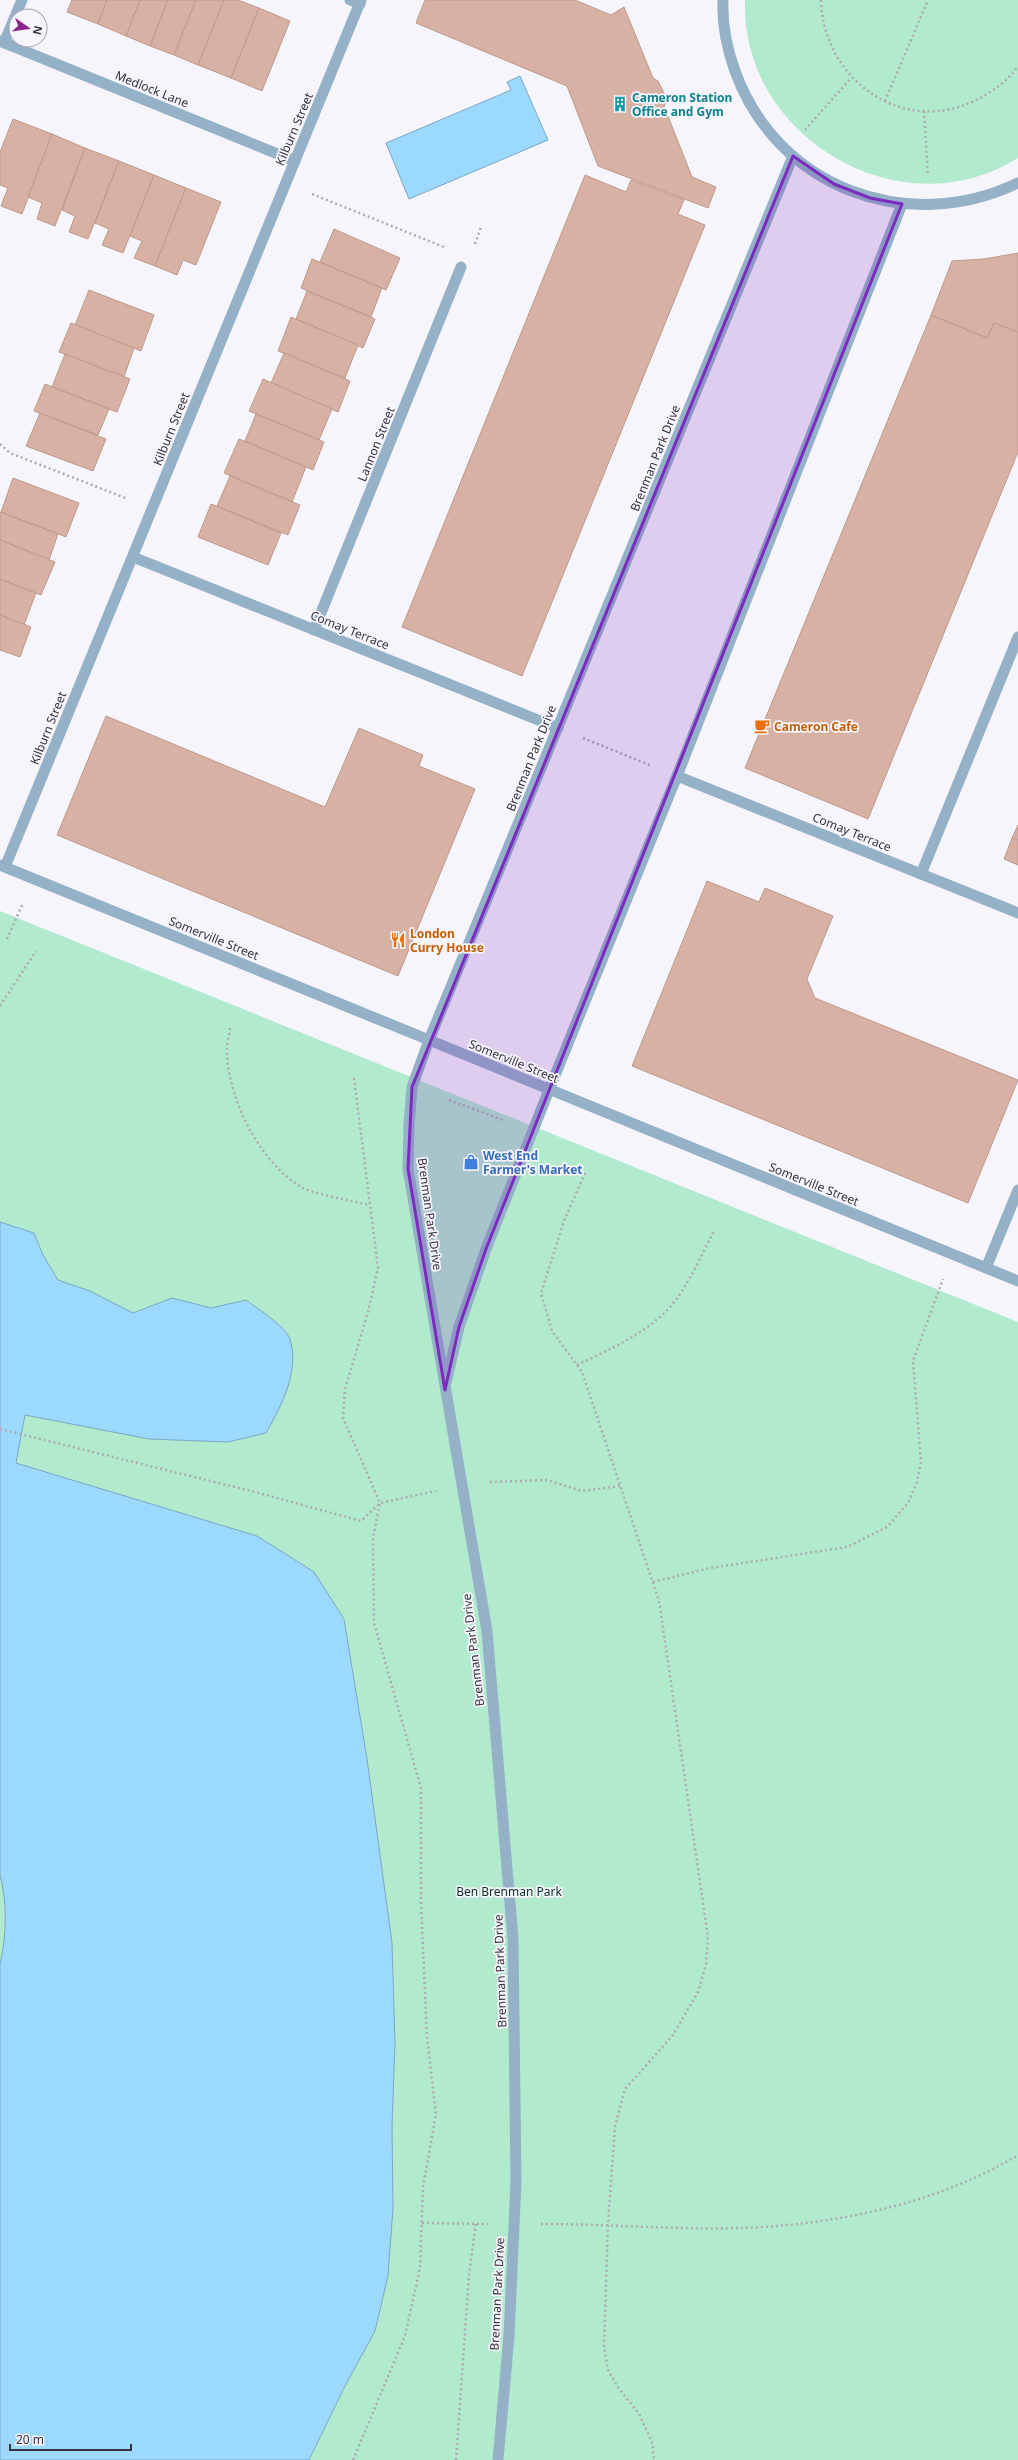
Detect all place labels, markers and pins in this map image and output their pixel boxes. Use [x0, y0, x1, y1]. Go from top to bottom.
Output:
place label: Cameron Station Office and Gym [632, 89, 732, 120]
building icon: Cameron Station Office and Gym [611, 95, 629, 113]
cafe icon: Cameron Cafe [753, 717, 771, 735]
place label: Cameron Cafe [774, 718, 858, 735]
place label: London Curry House [410, 925, 484, 956]
restaurant icon: London Curry House [389, 931, 407, 949]
place label: West End Farmer's Market [483, 1147, 583, 1178]
shop icon: West End Farmer's Market [462, 1153, 480, 1171]

